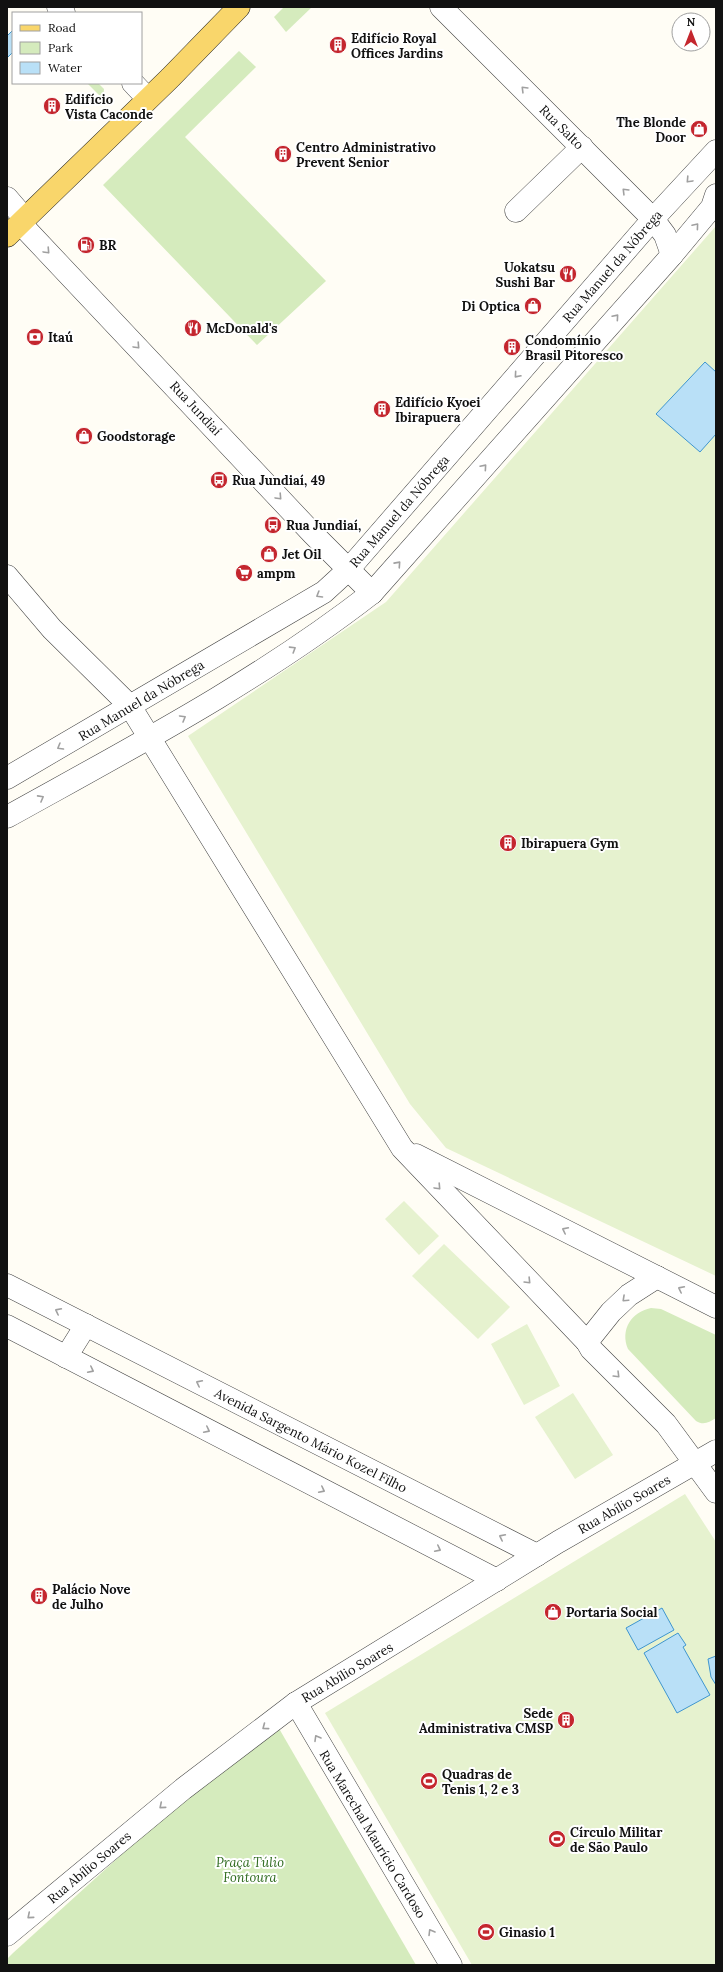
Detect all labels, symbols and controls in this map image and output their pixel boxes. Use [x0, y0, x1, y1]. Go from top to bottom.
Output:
legend [12, 12, 142, 84]
north arrow [671, 12, 711, 52]
text: N [687, 15, 696, 29]
text: Road [48, 20, 76, 35]
place label: Edifício Royal Offices Jardins [351, 30, 443, 62]
building icon: Edifício Royal Offices Jardins [328, 35, 348, 55]
text: Park [48, 40, 74, 55]
text: Water [48, 60, 83, 75]
one-way arrow [521, 86, 529, 94]
place label: Edifício Vista Caconde [65, 91, 153, 123]
building icon: Edifício Vista Caconde [42, 96, 62, 116]
street label: Rua Salto [536, 101, 588, 154]
place label: The Blonde Door [616, 114, 687, 146]
shop icon: The Blonde Door [689, 119, 709, 139]
place label: Centro Administrativo Prevent Senior [296, 139, 436, 171]
building icon: Centro Administrativo Prevent Senior [273, 144, 293, 164]
one-way arrow [687, 175, 694, 183]
one-way arrow [623, 188, 630, 196]
street label: Rua Manuel da Nóbrega [559, 206, 666, 326]
one-way arrow [691, 224, 698, 231]
fuel station icon: BR [76, 235, 96, 255]
place label: BR [99, 237, 116, 254]
one-way arrow [43, 246, 50, 254]
place label: Uokatsu Sushi Bar [496, 259, 556, 291]
restaurant icon: Uokatsu Sushi Bar [558, 264, 578, 284]
shop icon: Di Optica [523, 296, 543, 316]
place label: Di Optica [462, 298, 520, 315]
one-way arrow [612, 314, 619, 322]
restaurant icon: McDonald's [183, 318, 203, 338]
place label: McDonald's [206, 320, 278, 337]
bank icon: Itaú [25, 327, 45, 347]
place label: Itaú [48, 329, 73, 346]
place label: Condomínio Brasil Pitoresco [525, 332, 623, 364]
building icon: Condomínio Brasil Pitoresco [502, 337, 522, 357]
one-way arrow [132, 341, 139, 349]
one-way arrow [515, 370, 522, 378]
street label: Rua Jundiaí [166, 378, 225, 439]
place label: Edifício Kyoei Ibirapuera [395, 394, 481, 426]
building icon: Edifício Kyoei Ibirapuera [372, 399, 392, 419]
shop icon: Goodstorage [74, 426, 94, 446]
place label: Goodstorage [97, 428, 175, 445]
street label: Rua Manuel da Nóbrega [346, 451, 453, 571]
one-way arrow [479, 464, 487, 472]
bus stop icon: Rua Jundiaí, 49 [209, 470, 229, 490]
place label: Rua Jundiaí, 49 [232, 472, 325, 489]
one-way arrow [274, 492, 281, 500]
bus stop icon: Rua Jundiaí, [263, 515, 283, 535]
place label: Rua Jundiaí, [286, 517, 361, 534]
shop icon: Jet Oil [259, 544, 279, 564]
place label: Jet Oil [282, 546, 322, 563]
one-way arrow [393, 561, 400, 569]
supermarket icon: ampm [234, 563, 254, 583]
place label: ampm [257, 565, 296, 582]
one-way arrow [316, 590, 323, 597]
one-way arrow [289, 647, 296, 654]
street label: Rua Manuel da Nóbrega [75, 656, 207, 745]
one-way arrow [179, 715, 186, 722]
one-way arrow [57, 743, 64, 750]
one-way arrow [37, 796, 44, 803]
building icon: Ibirapuera Gym [498, 833, 518, 853]
place label: Ibirapuera Gym [521, 835, 619, 852]
one-way arrow [433, 1182, 441, 1190]
one-way arrow [562, 1227, 570, 1235]
one-way arrow [523, 1276, 531, 1284]
one-way arrow [678, 1287, 685, 1294]
one-way arrow [622, 1295, 630, 1302]
one-way arrow [55, 1308, 62, 1316]
one-way arrow [87, 1365, 95, 1373]
one-way arrow [612, 1370, 620, 1378]
one-way arrow [196, 1380, 203, 1387]
street label: Avenida Sargento Mário Kozel Filho [211, 1384, 410, 1497]
one-way arrow [203, 1425, 210, 1433]
street label: Rua Abílio Soares [575, 1471, 673, 1538]
one-way arrow [318, 1485, 326, 1492]
one-way arrow [499, 1534, 506, 1542]
one-way arrow [434, 1544, 441, 1552]
place label: Palácio Nove de Julho [52, 1581, 130, 1613]
building icon: Palácio Nove de Julho [29, 1586, 49, 1606]
shop icon: Portaria Social [543, 1602, 563, 1622]
place label: Portaria Social [566, 1604, 658, 1621]
street label: Rua Abílio Soares [298, 1638, 396, 1706]
place label: Sede Administrativa CMSP [419, 1705, 554, 1737]
building icon: Sede Administrativa CMSP [556, 1710, 576, 1730]
one-way arrow [262, 1722, 269, 1729]
one-way arrow [314, 1735, 321, 1742]
street label: Rua Marechal Maurício Cardoso [316, 1747, 430, 1922]
place label: Quadras de Tenis 1, 2 e 3 [442, 1766, 519, 1798]
sports icon: Quadras de Tenis 1, 2 e 3 [419, 1771, 439, 1791]
one-way arrow [160, 1802, 167, 1809]
place label: Círculo Militar de São Paulo [570, 1824, 663, 1856]
street label: Rua Abílio Soares [44, 1827, 135, 1907]
sports icon: Círculo Militar de São Paulo [547, 1829, 567, 1849]
park label: Praça Túlio Fontoura [216, 1854, 284, 1886]
one-way arrow [27, 1911, 34, 1918]
sports icon: Ginasio 1 [476, 1922, 496, 1942]
place label: Ginasio 1 [499, 1924, 555, 1941]
one-way arrow [429, 1929, 436, 1936]

